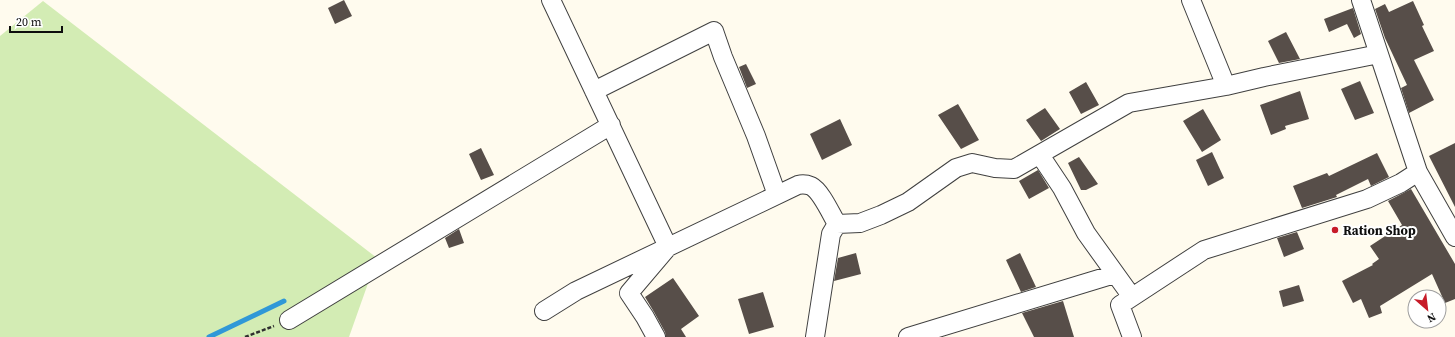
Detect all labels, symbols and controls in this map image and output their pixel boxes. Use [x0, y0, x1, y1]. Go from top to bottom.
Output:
scale bar [10, 8, 62, 34]
text: 20 m [16, 14, 42, 30]
place label: Ration Shop [1343, 222, 1416, 239]
marker: Ration Shop [1330, 225, 1340, 235]
north arrow [1407, 289, 1447, 329]
text: N [1424, 309, 1439, 326]

